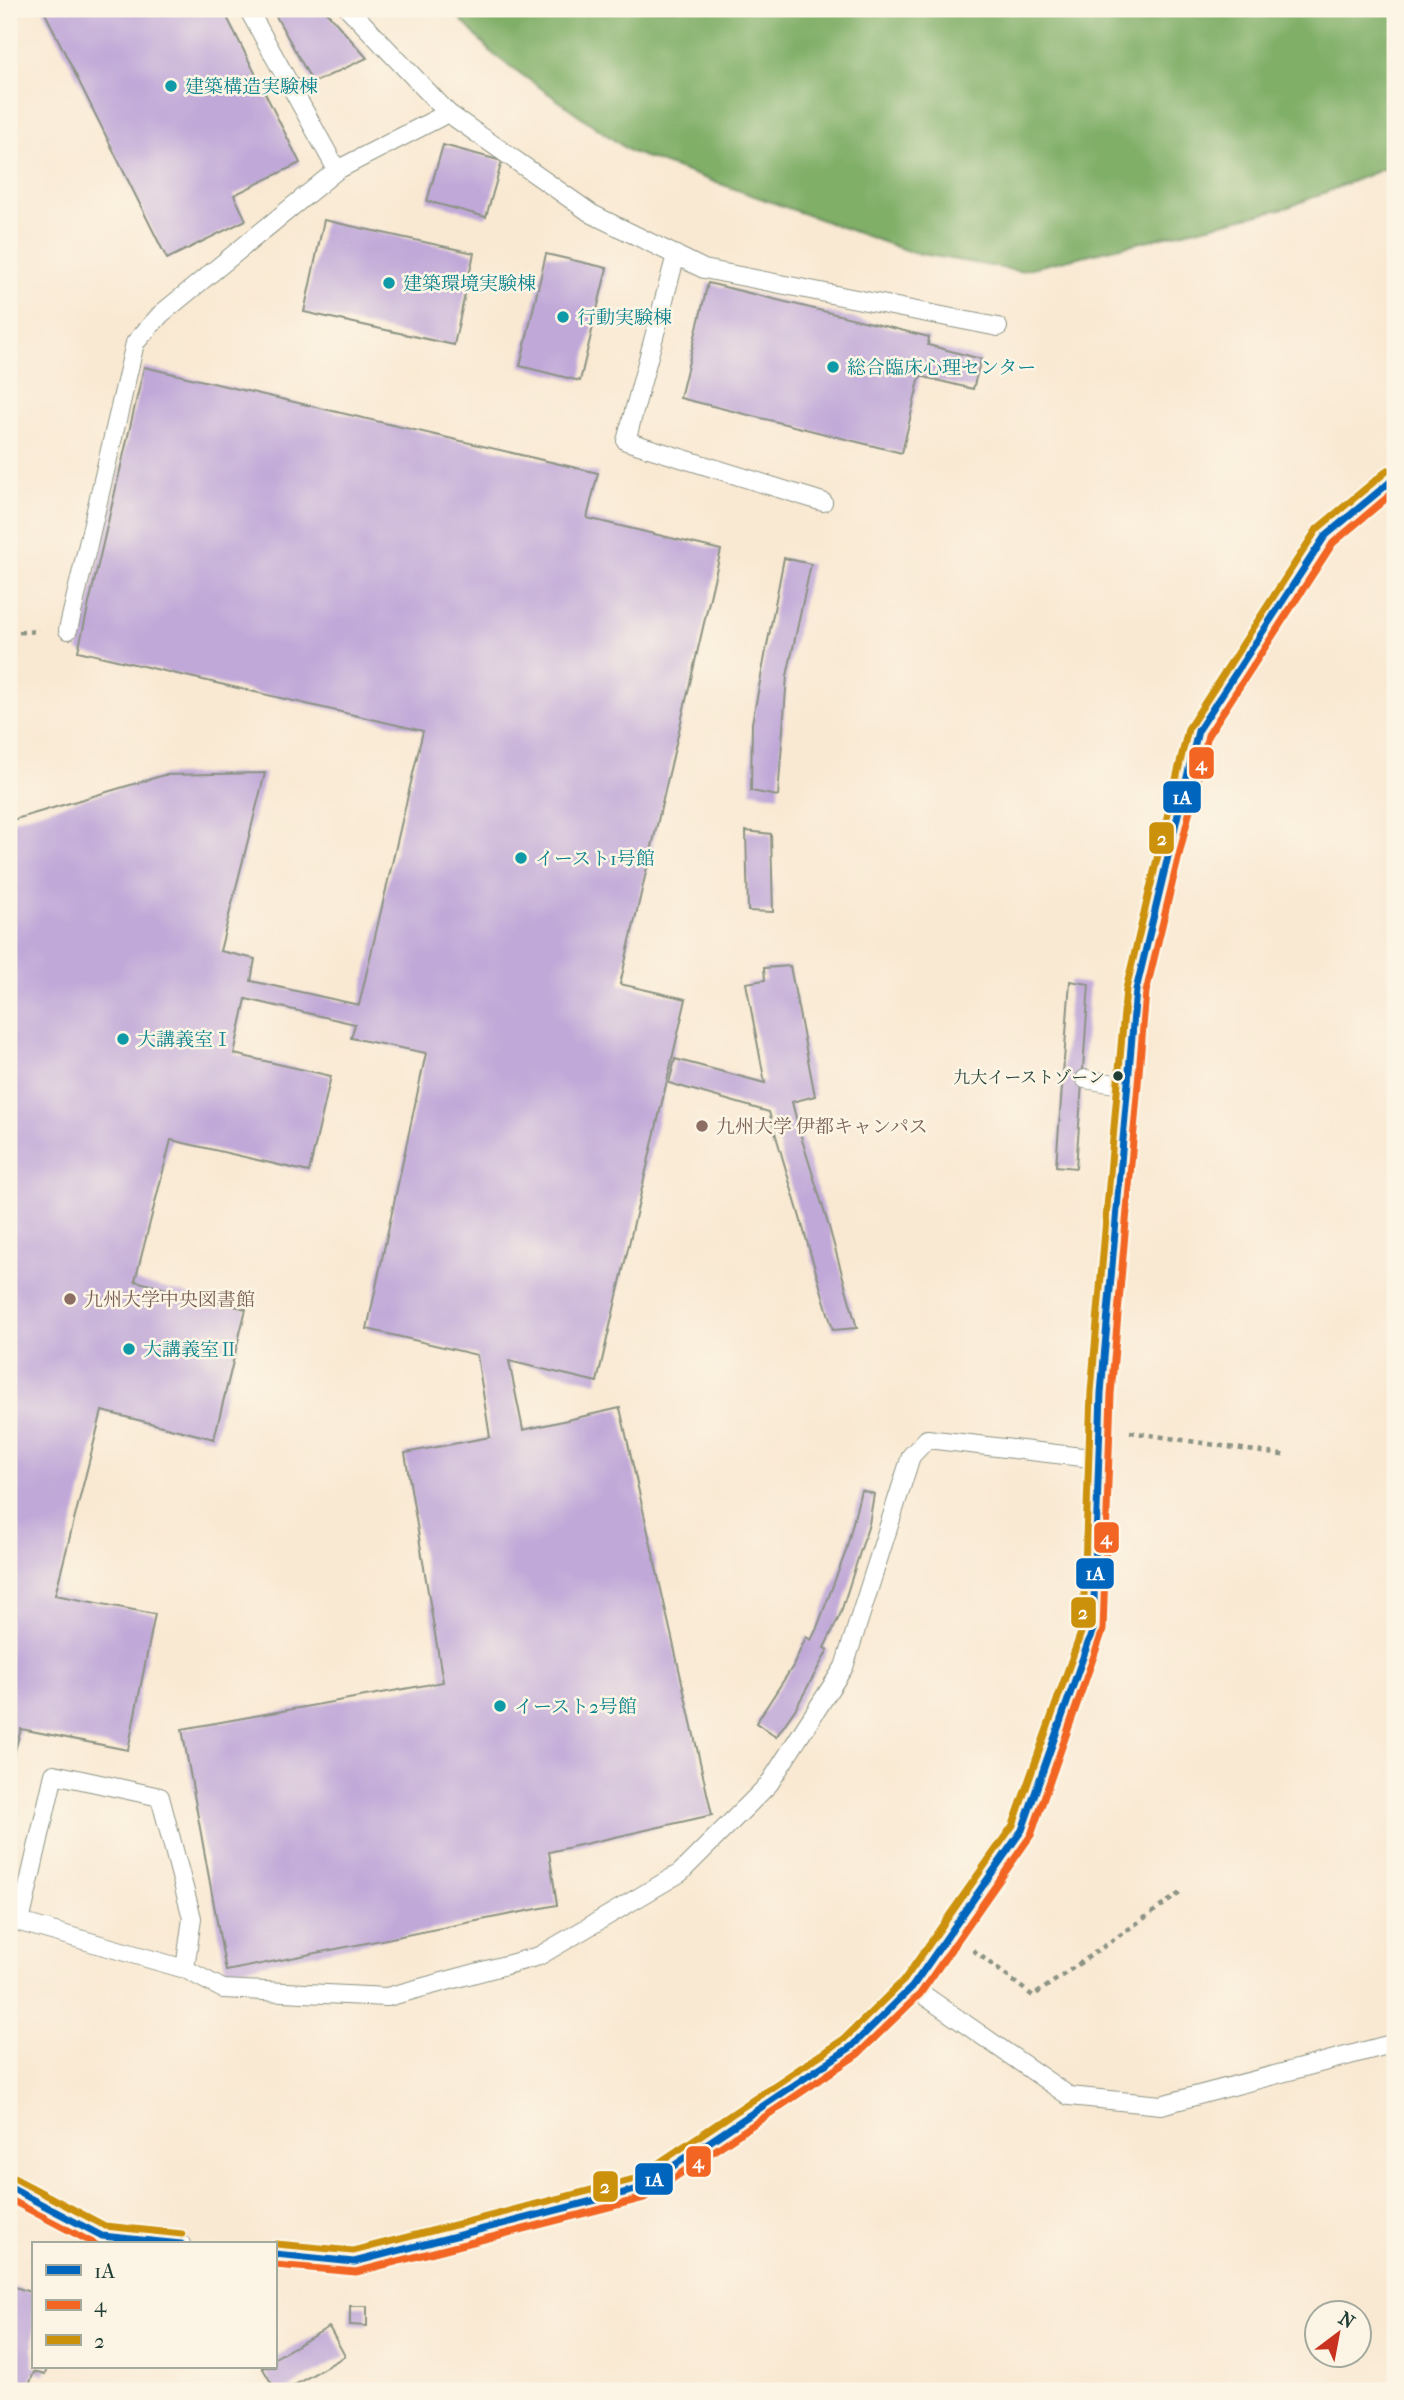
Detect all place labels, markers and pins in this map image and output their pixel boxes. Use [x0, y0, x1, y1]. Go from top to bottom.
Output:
place label: 建築構造実験棟 [185, 76, 318, 98]
marker: 建築構造実験棟 [163, 78, 179, 94]
place label: 建築環境実験棟 [403, 273, 536, 295]
marker: 建築環境実験棟 [381, 275, 397, 291]
place label: 行動実験棟 [577, 307, 672, 329]
marker: 行動実験棟 [555, 309, 571, 325]
place label: 総合臨床心理センター [847, 357, 1036, 379]
marker: 総合臨床心理センター [825, 359, 841, 375]
place label: イースト1号館 [535, 848, 655, 870]
marker: イースト1号館 [513, 850, 529, 866]
place label: 大講義室Ⅰ [137, 1029, 232, 1051]
marker: 大講義室Ⅰ [115, 1031, 131, 1047]
place label: 九大イーストゾーン [953, 1067, 1105, 1087]
marker: 九大イーストゾーン [1111, 1069, 1125, 1083]
place label: 九州大学 伊都キャンパス [716, 1116, 928, 1138]
marker: 九州大学 伊都キャンパス [694, 1118, 710, 1134]
place label: 九州大学中央図書館 [84, 1289, 255, 1311]
marker: 九州大学中央図書館 [62, 1291, 78, 1307]
place label: 大講義室Ⅱ [143, 1339, 238, 1361]
marker: 大講義室Ⅱ [121, 1341, 137, 1357]
place label: イースト2号館 [514, 1696, 637, 1718]
marker: イースト2号館 [492, 1698, 508, 1714]

